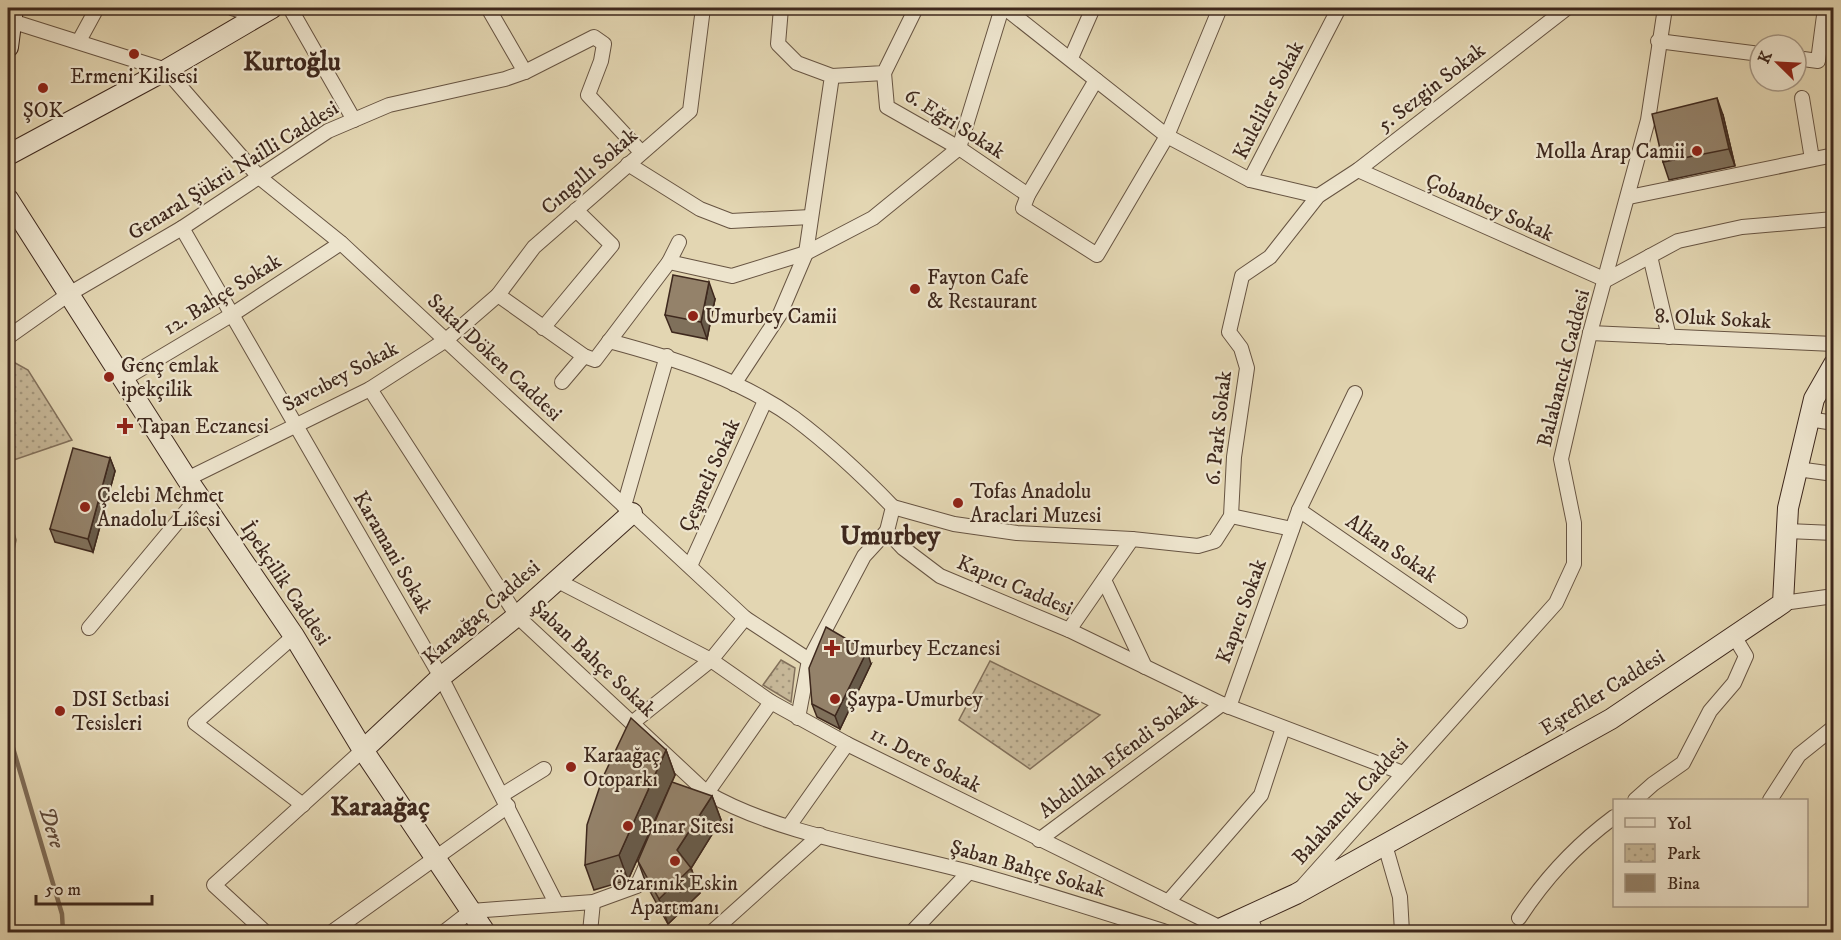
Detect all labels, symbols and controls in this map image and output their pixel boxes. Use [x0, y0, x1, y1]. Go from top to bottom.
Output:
north arrow [1748, 33, 1808, 93]
street label: Kuleliler Sokak [1228, 36, 1310, 164]
street label: 5. Sezgin Sokak [1372, 37, 1491, 138]
district label: Kurtoğlu [243, 45, 341, 79]
marker: Ermeni Kilisesi [127, 47, 141, 61]
text: K [1754, 47, 1777, 67]
place label: Ermeni Kilisesi [70, 64, 198, 90]
marker: ŞOK [36, 81, 50, 95]
street label: 6. Eğri Sokak [899, 83, 1010, 165]
street label: Genaral Şükrü Nailli Caddesi [123, 95, 344, 246]
place label: ŞOK [23, 98, 63, 124]
street label: Cıngıllı Sokak [536, 122, 644, 221]
place label: Molla Arap Camii [1535, 139, 1685, 165]
marker: Molla Arap Camii [1690, 144, 1704, 158]
street label: Çobanbey Sokak [1421, 168, 1558, 248]
street label: 12. Bahçe Sokak [159, 248, 287, 341]
place label: Fayton Cafe & Restaurant [927, 265, 1038, 315]
marker: Fayton Cafe & Restaurant [908, 282, 922, 296]
street label: Balabancık Caddesi [1532, 287, 1596, 450]
street label: Sakal Döken Caddesi [421, 288, 567, 427]
street label: 8. Oluk Sokak [1654, 303, 1773, 335]
place label: Umurbey Camii [705, 304, 837, 330]
marker: Umurbey Camii [686, 309, 700, 323]
street label: Savcıbey Sokak [278, 335, 403, 418]
place label: Genç emlak ipekçilik [121, 353, 220, 403]
street label: 6. Park Sokak [1200, 369, 1238, 487]
marker: Genç emlak ipekçilik [102, 370, 116, 384]
place label: Tapan Eczanesi [137, 414, 269, 440]
street label: Çeşmeli Sokak [673, 414, 747, 536]
marker: Tapan Eczanesi [118, 419, 132, 433]
place label: Tofas Anadolu Araclari Muzesi [970, 479, 1101, 529]
place label: Çelebi Mehmet Anadolu Lisesi [97, 483, 224, 533]
street label: Karamani Sokak [347, 487, 438, 619]
marker: Tofas Anadolu Araclari Muzesi [951, 496, 965, 510]
marker: Çelebi Mehmet Anadolu Lisesi [78, 500, 92, 514]
street label: Alkan Sokak [1340, 509, 1443, 589]
street label: İpekçilik Caddesi [234, 516, 337, 651]
district label: Umurbey [840, 519, 941, 553]
street label: Kapıcı Caddesi [953, 550, 1077, 622]
street label: Karaağaç Caddesi [418, 555, 546, 671]
street label: Kapıcı Sokak [1211, 555, 1273, 667]
street label: Şaban Bahçe Sokak [526, 595, 661, 723]
place label: Umurbey Eczanesi [844, 636, 1000, 662]
marker: Umurbey Eczanesi [825, 641, 839, 655]
street label: Eşrefiler Caddesi [1535, 644, 1670, 742]
place label: DSI Setbasi Tesisleri [72, 687, 169, 737]
place label: Şaypa-Umurbey [847, 687, 984, 713]
street label: Abdullah Efendi Sokak [1034, 687, 1204, 824]
marker: Şaypa-Umurbey [828, 692, 842, 706]
marker: DSI Setbasi Tesisleri [53, 704, 67, 718]
street label: 11. Dere Sokak [866, 721, 986, 799]
street label: Balabancık Caddesi [1287, 733, 1414, 870]
place label: Karaağaç Otoparkı [583, 743, 661, 793]
marker: Karaağaç Otoparkı [564, 760, 578, 774]
district label: Karaağaç [330, 790, 430, 824]
legend [1613, 799, 1808, 907]
water label: Dere [32, 803, 71, 852]
text: Yol [1667, 813, 1692, 835]
place label: Pınar Sitesi [640, 814, 734, 840]
marker: Pınar Sitesi [621, 819, 635, 833]
street label: Şaban Bahçe Sokak [947, 834, 1109, 904]
text: Park [1667, 843, 1701, 865]
marker: Özarınık Eskin Apartmanı [668, 854, 682, 868]
scale bar [36, 868, 152, 906]
place label: Özarınık Eskin Apartmanı [612, 870, 738, 921]
text: Bina [1667, 873, 1700, 895]
text: 50 m [45, 879, 81, 901]

